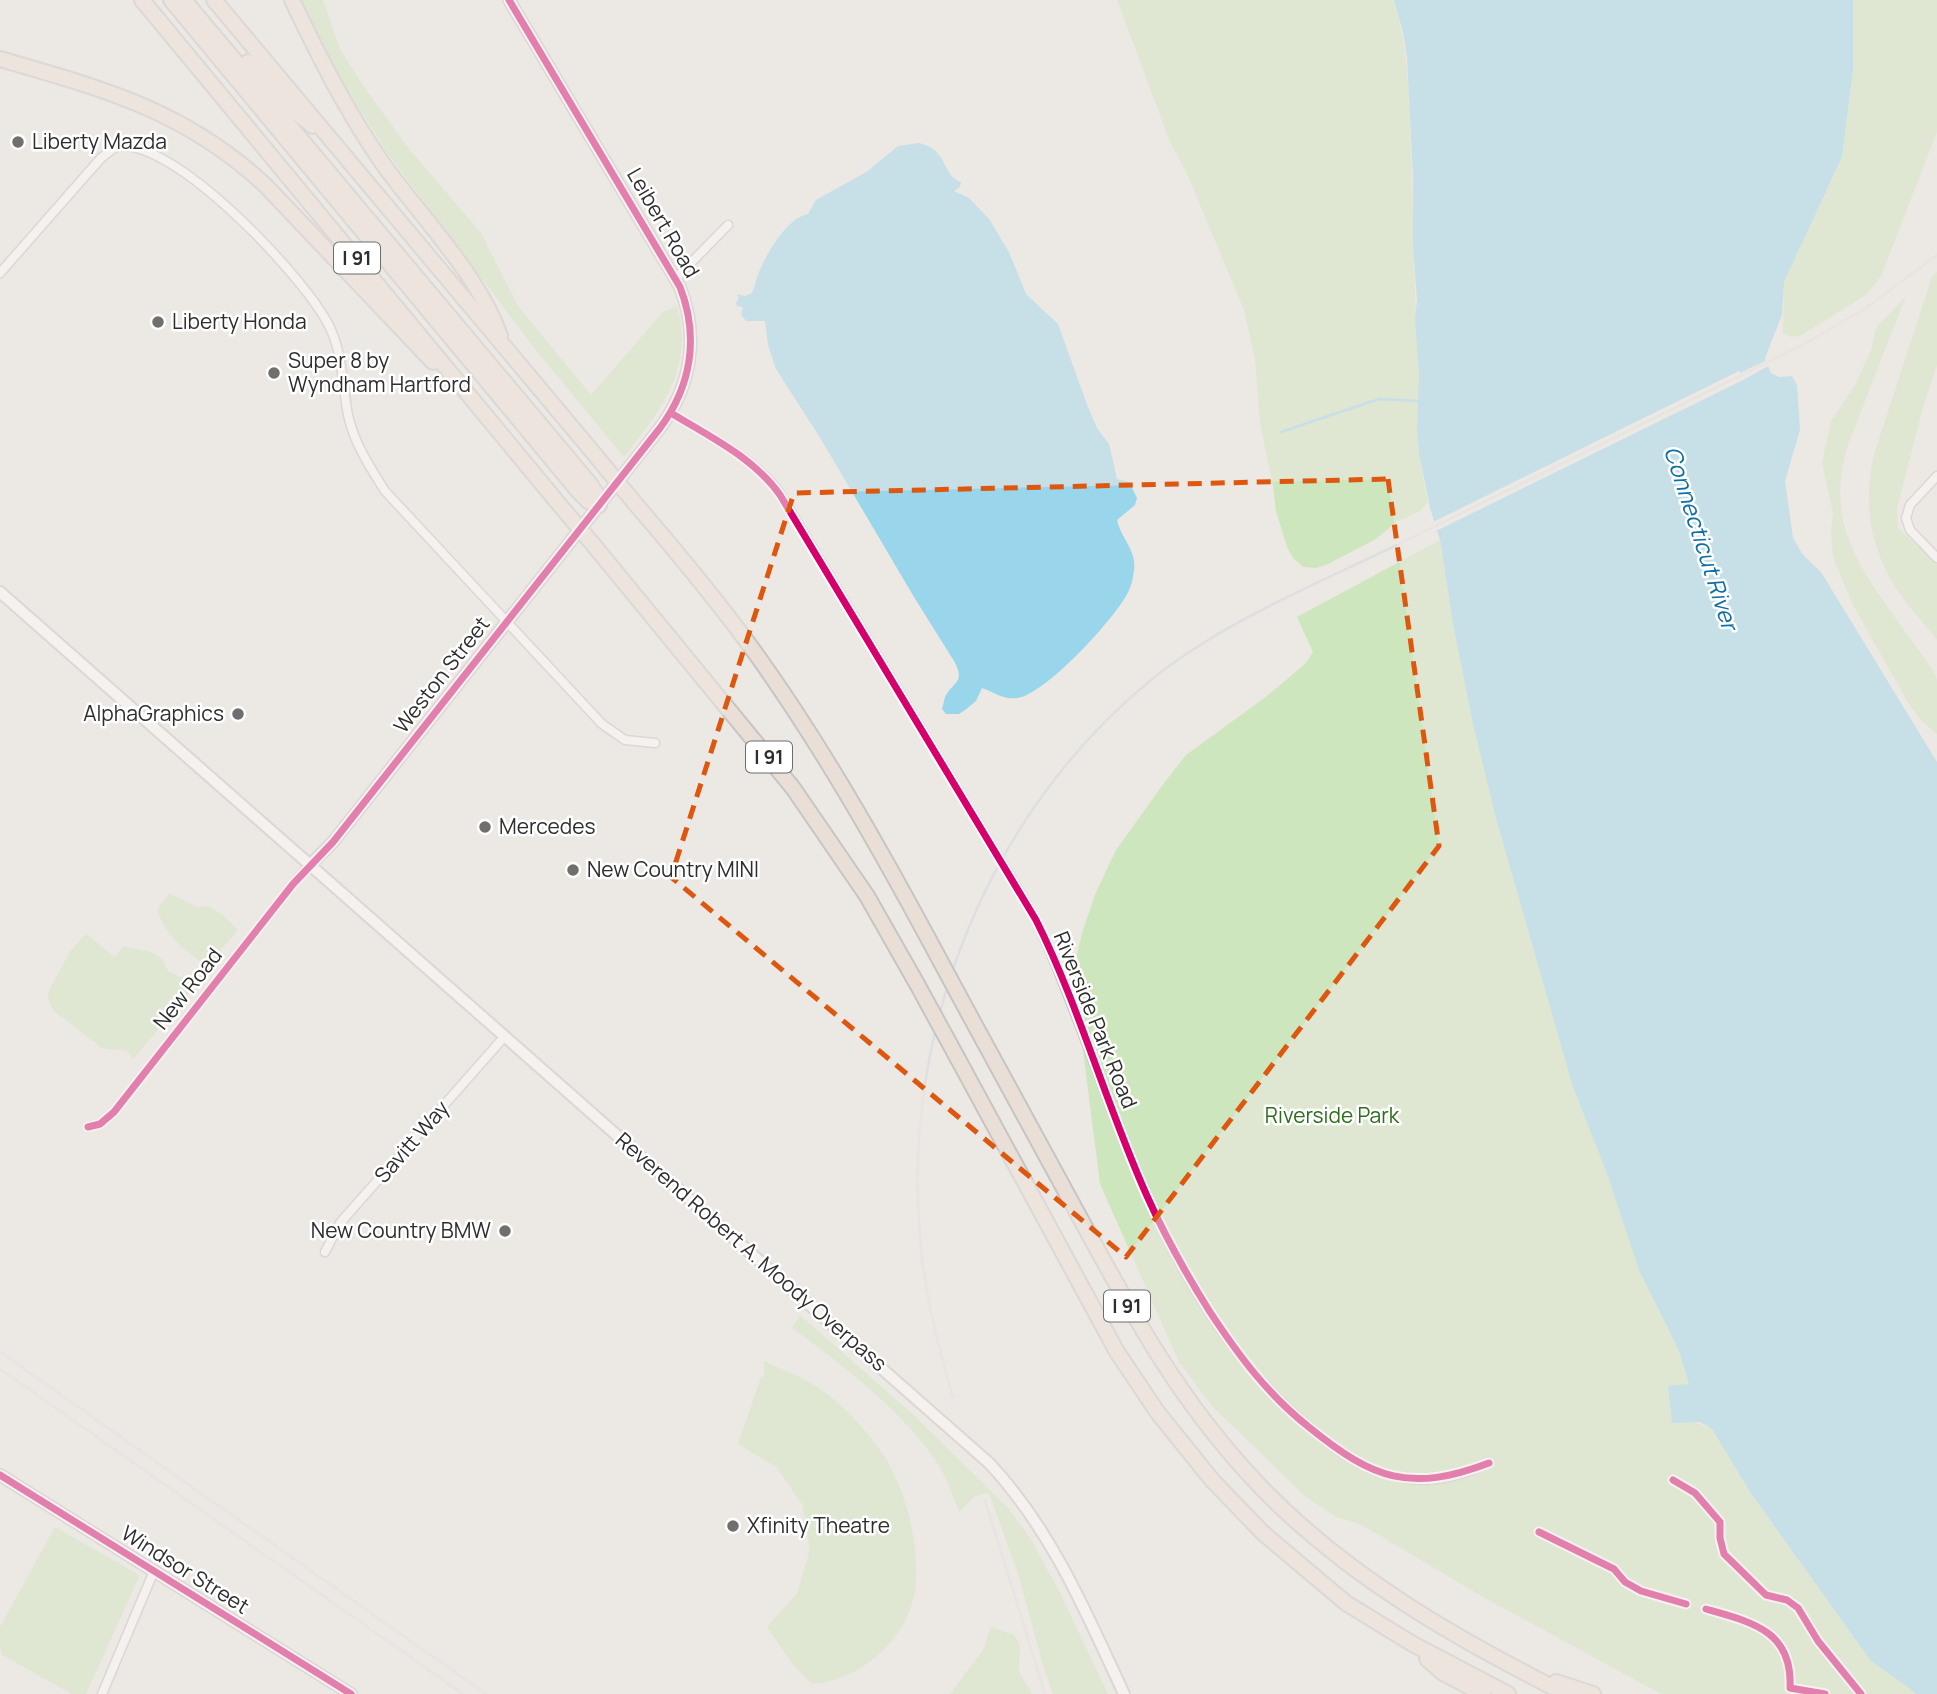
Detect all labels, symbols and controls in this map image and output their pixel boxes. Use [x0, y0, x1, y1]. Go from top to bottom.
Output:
place label: Liberty Mazda [32, 127, 167, 155]
marker: Liberty Mazda [10, 134, 26, 150]
street label: Leibert Road [621, 162, 707, 283]
road number: I 91 [334, 242, 380, 274]
place label: Liberty Honda [172, 307, 307, 335]
marker: Liberty Honda [150, 314, 166, 330]
place label: Super 8 by Wyndham Hartford [288, 346, 471, 398]
marker: Super 8 by Wyndham Hartford [266, 365, 282, 381]
water label: Connecticut River [1657, 442, 1748, 636]
street label: Weston Street [387, 610, 495, 738]
place label: AlphaGraphics [83, 699, 224, 727]
marker: AlphaGraphics [230, 706, 246, 722]
road number: I 91 [746, 742, 792, 772]
place label: Mercedes [499, 812, 596, 840]
marker: Mercedes [477, 819, 493, 835]
place label: New Country MINI [587, 855, 759, 883]
marker: New Country MINI [565, 862, 581, 878]
street label: Riverside Park Road [1048, 927, 1144, 1112]
street label: New Road [147, 942, 228, 1035]
street label: Savitt Way [368, 1094, 455, 1188]
park label: Riverside Park [1265, 1101, 1400, 1129]
street label: Reverend Robert A. Moody Overpass [610, 1126, 893, 1377]
place label: New Country BMW [311, 1216, 491, 1244]
marker: New Country BMW [497, 1223, 513, 1239]
road number: I 91 [1104, 1290, 1150, 1322]
place label: Xfinity Theatre [747, 1511, 890, 1539]
marker: Xfinity Theatre [725, 1518, 741, 1534]
street label: Windsor Street [116, 1519, 255, 1620]

